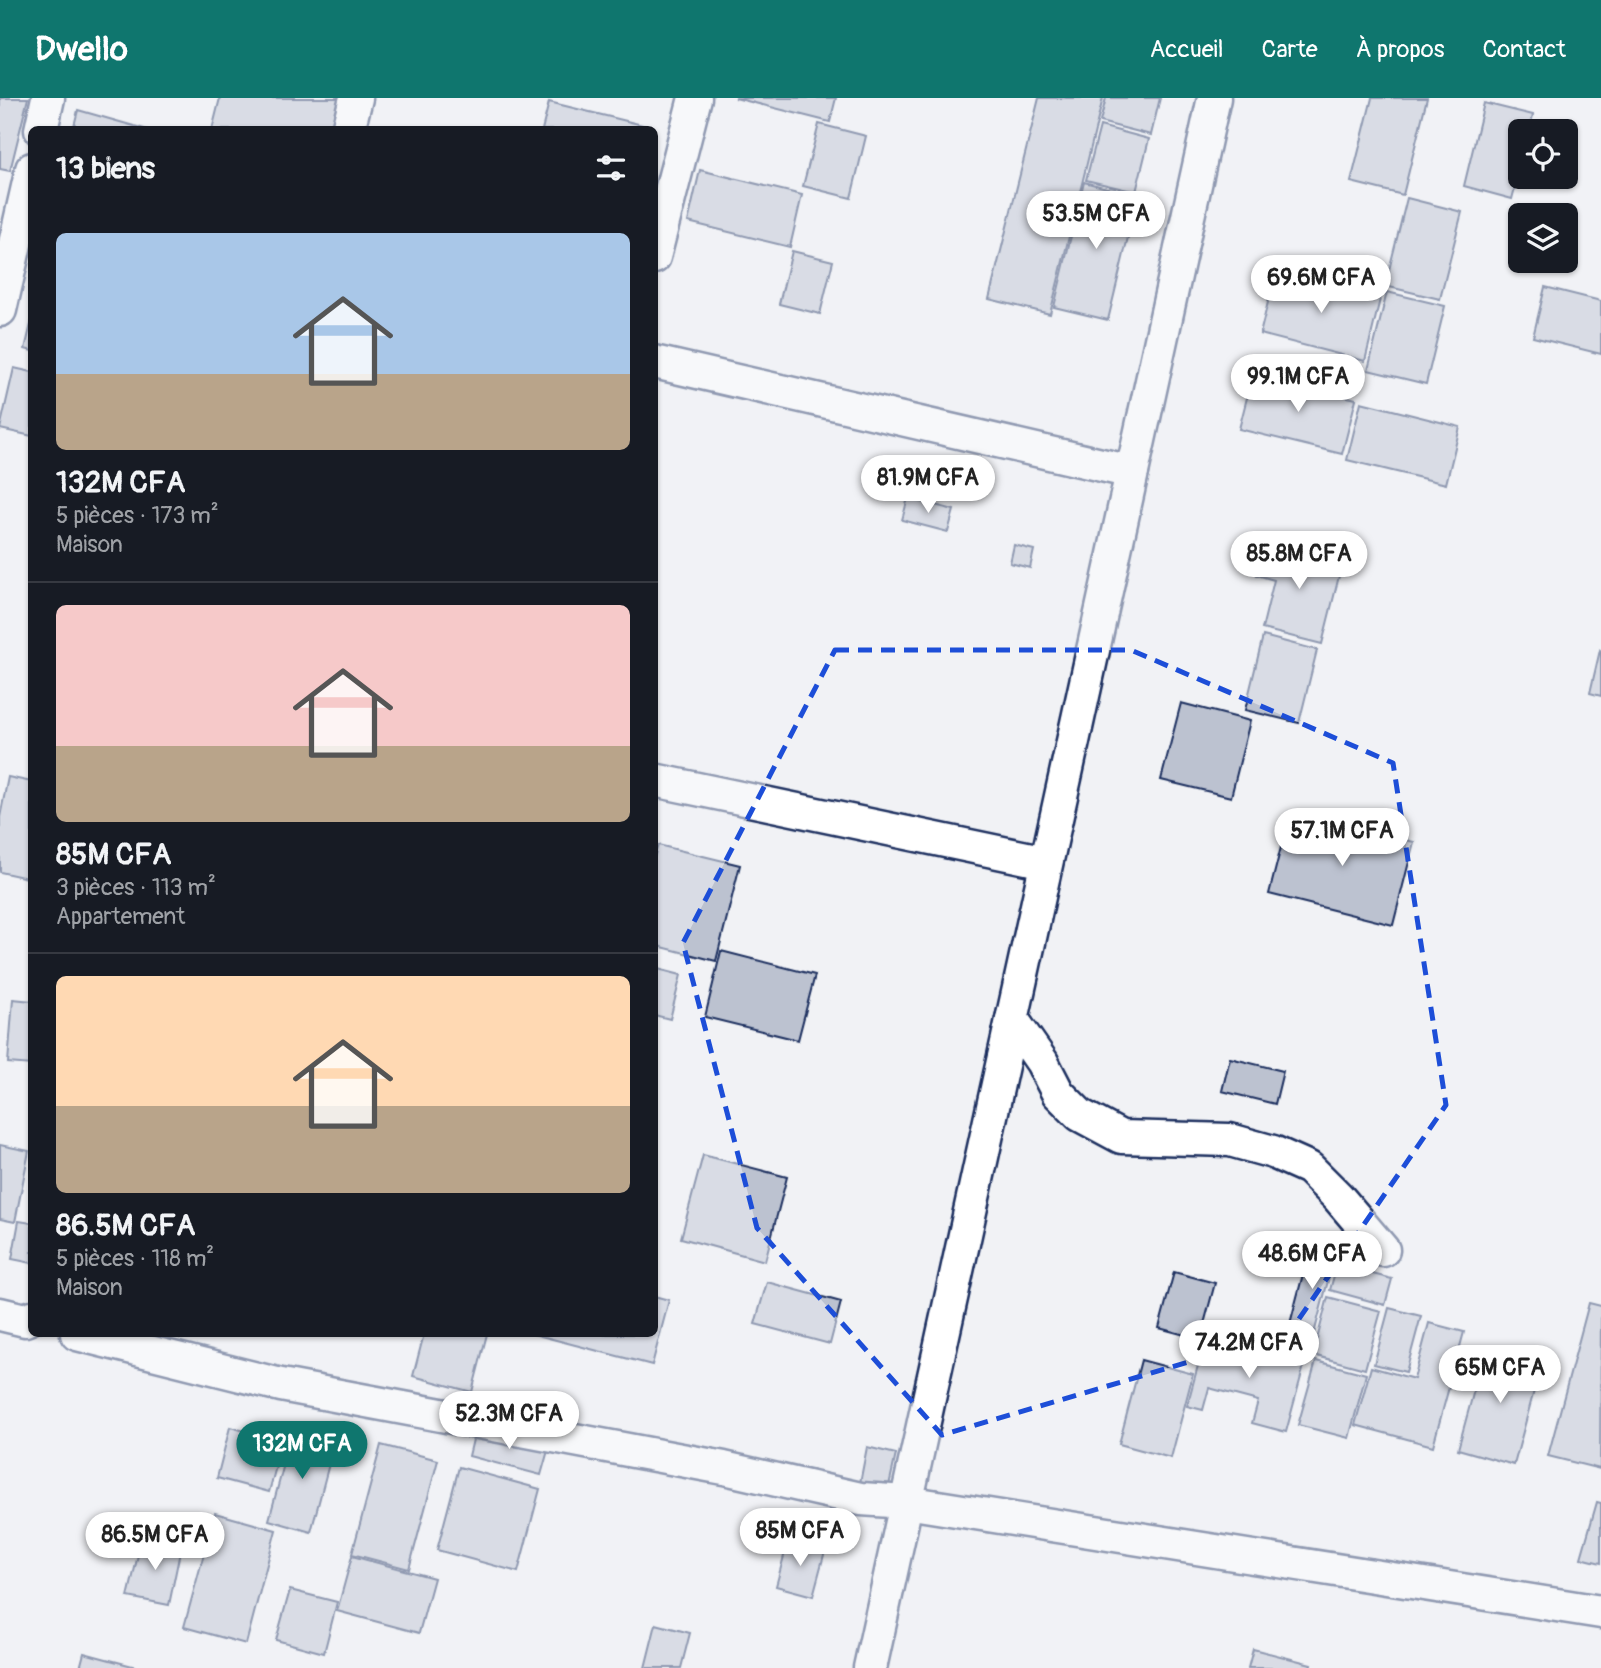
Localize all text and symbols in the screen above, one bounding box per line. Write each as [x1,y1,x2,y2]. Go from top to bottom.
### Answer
text: Dwello [35,29,128,70]
text: Accueil [1150,35,1224,64]
text: Carte [1262,35,1318,64]
text: À propos [1356,35,1445,64]
text: Contact [1483,35,1566,64]
map controls [1508,119,1578,273]
button: locate [1508,119,1578,189]
icon: filters [592,149,630,187]
text: 13 biens [56,150,155,187]
pin: 53.5M CFA [1016,192,1176,251]
text: 53.5M CFA [1042,199,1150,228]
button: layers [1508,203,1578,273]
pin: 69.6M CFA [1241,256,1401,315]
text: 69.6M CFA [1267,263,1375,292]
icon: home [280,278,406,404]
pin: 99.1M CFA [1218,354,1378,414]
text: 99.1M CFA [1247,362,1349,391]
pin: 81.9M CFA [848,456,1008,515]
text: 81.9M CFA [877,463,979,492]
text: 132M CFA [56,464,185,501]
text: 5 pièces · 173 m² [56,501,219,530]
text: Maison [56,530,123,559]
pin: 85.8M CFA [1219,532,1379,591]
text: 85.8M CFA [1246,539,1352,568]
icon: home [280,650,406,776]
pin: 57.1M CFA [1262,808,1422,868]
text: 57.1M CFA [1290,816,1394,845]
text: 85M CFA [56,836,172,873]
text: 3 pièces · 113 m² [56,873,216,902]
text: Appartement [56,902,185,931]
icon: home [280,1021,406,1147]
text: 86.5M CFA [56,1207,196,1244]
pin: 48.6M CFA [1232,1232,1392,1291]
text: 48.6M CFA [1258,1239,1366,1268]
text: 5 pièces · 118 m² [56,1244,214,1273]
text: Maison [56,1273,123,1302]
pin: 74.2M CFA [1169,1320,1329,1380]
text: 74.2M CFA [1195,1328,1303,1357]
pin: 65M CFA [1435,1346,1565,1405]
text: 65M CFA [1455,1353,1545,1382]
pin: 52.3M CFA [429,1392,589,1451]
text: 52.3M CFA [455,1399,563,1428]
pin: 132M CFA [230,1422,374,1481]
text: 132M CFA [252,1429,352,1458]
pin: 85M CFA [735,1508,865,1568]
pin: 86.5M CFA [75,1512,235,1572]
text: 85M CFA [756,1516,844,1545]
text: 86.5M CFA [102,1520,209,1549]

